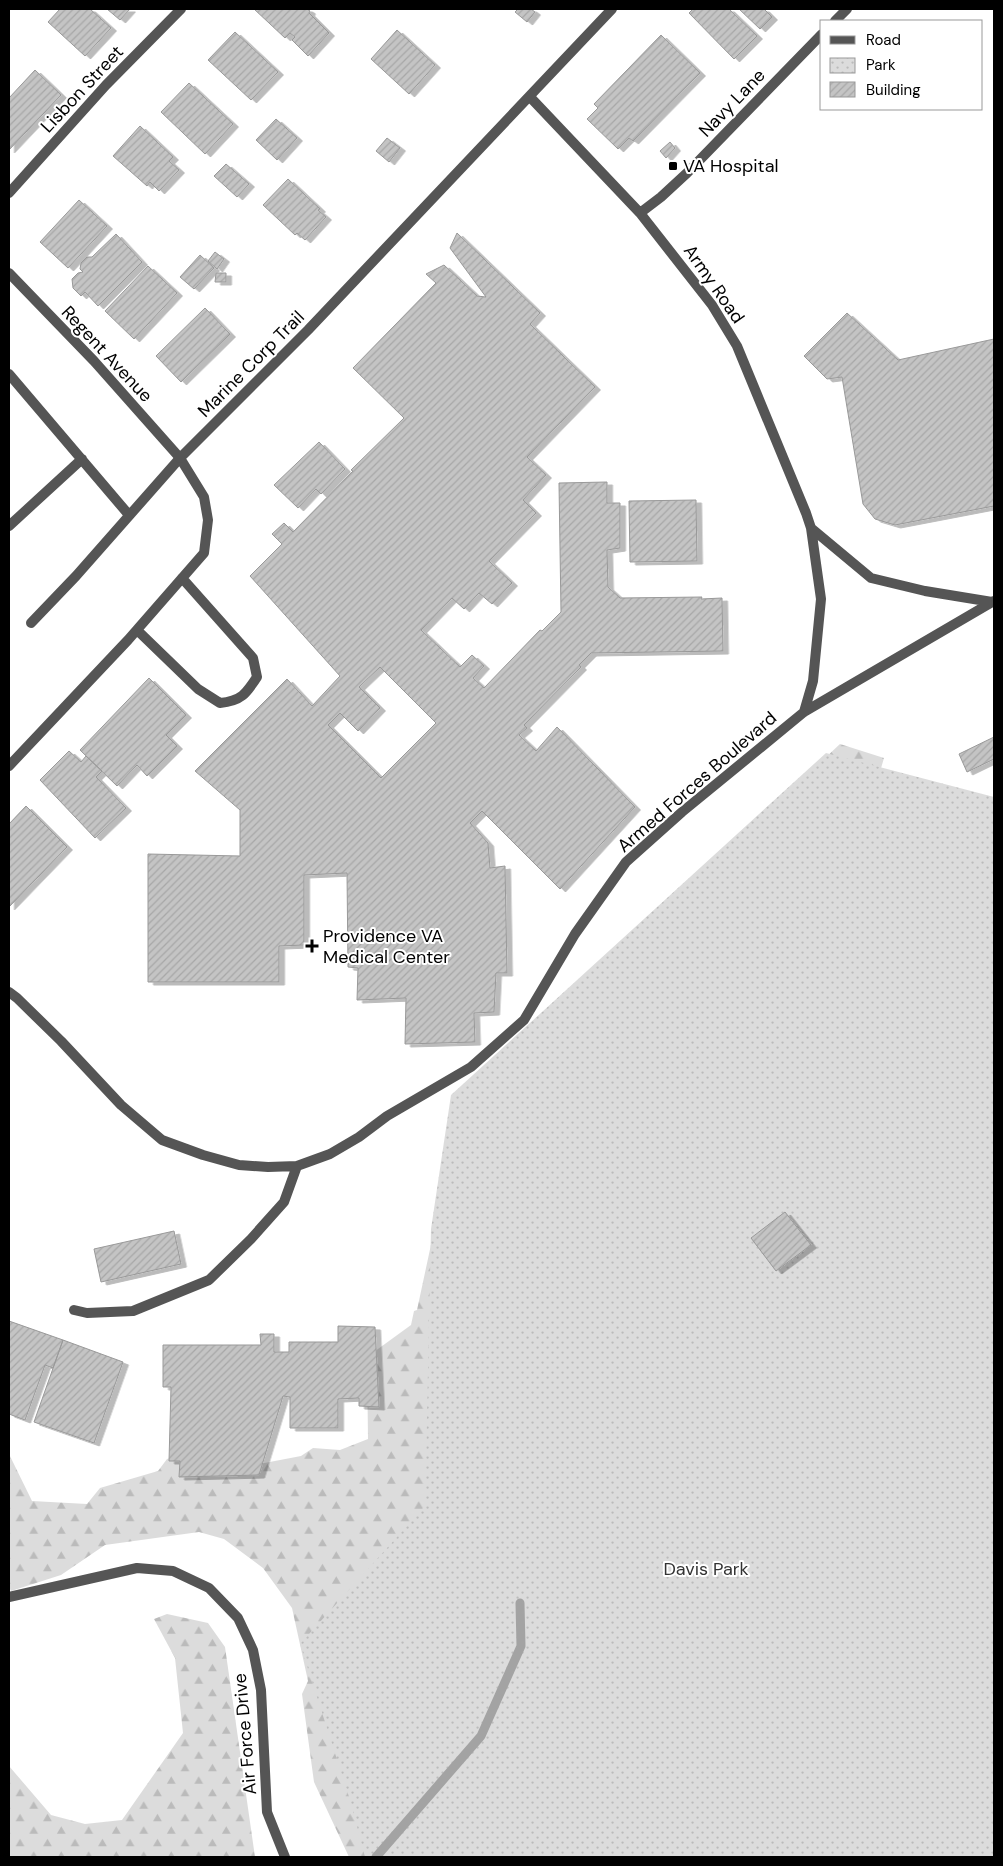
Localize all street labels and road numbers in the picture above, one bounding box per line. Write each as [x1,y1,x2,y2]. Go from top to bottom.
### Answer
street label: Lisbon Street [35,40,129,138]
street label: Navy Lane [693,64,771,142]
street label: Army Road [678,240,750,328]
street label: Regent Avenue [56,301,158,407]
street label: Marine Corp Trail [193,306,309,422]
street label: Armed Forces Boulevard [612,706,782,858]
street label: Air Force Drive [228,1672,262,1796]

